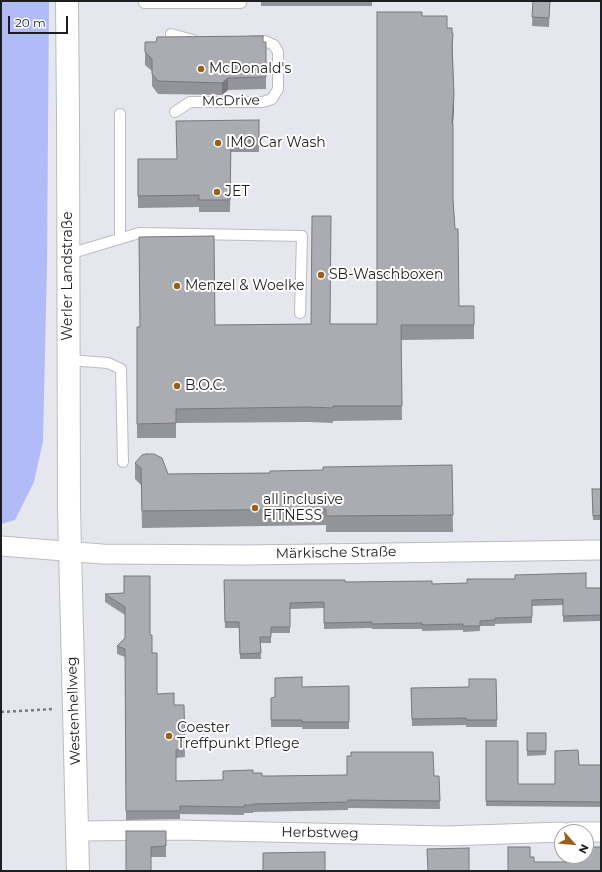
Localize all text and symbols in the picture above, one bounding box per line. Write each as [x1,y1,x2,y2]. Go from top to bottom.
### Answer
scale bar [10,8,70,34]
text: 20 m [15,15,46,30]
place label: McDonald's [209,61,291,77]
marker: McDonald's [196,64,206,74]
street label: McDrive [202,92,260,110]
place label: IMO Car Wash [226,135,326,151]
marker: IMO Car Wash [213,138,223,148]
place label: JET [225,184,249,200]
marker: JET [212,187,222,197]
street label: Werler Landstraße [60,211,76,341]
place label: SB-Waschboxen [329,267,444,283]
marker: SB-Waschboxen [316,270,326,280]
place label: Menzel & Woelke [185,278,305,294]
marker: Menzel & Woelke [172,281,182,291]
place label: B.O.C. [185,378,225,394]
marker: B.O.C. [172,381,182,391]
place label: all inclusive FITNESS [263,492,343,524]
marker: all inclusive FITNESS [250,503,260,513]
street label: Märkische Straße [275,544,397,562]
street label: Westenhellweg [64,656,84,766]
place label: Coester Treffpunkt Pflege [177,720,299,752]
marker: Coester Treffpunkt Pflege [164,731,174,741]
street label: Herbstweg [281,824,359,842]
north arrow [554,824,594,864]
text: N [576,842,592,856]

